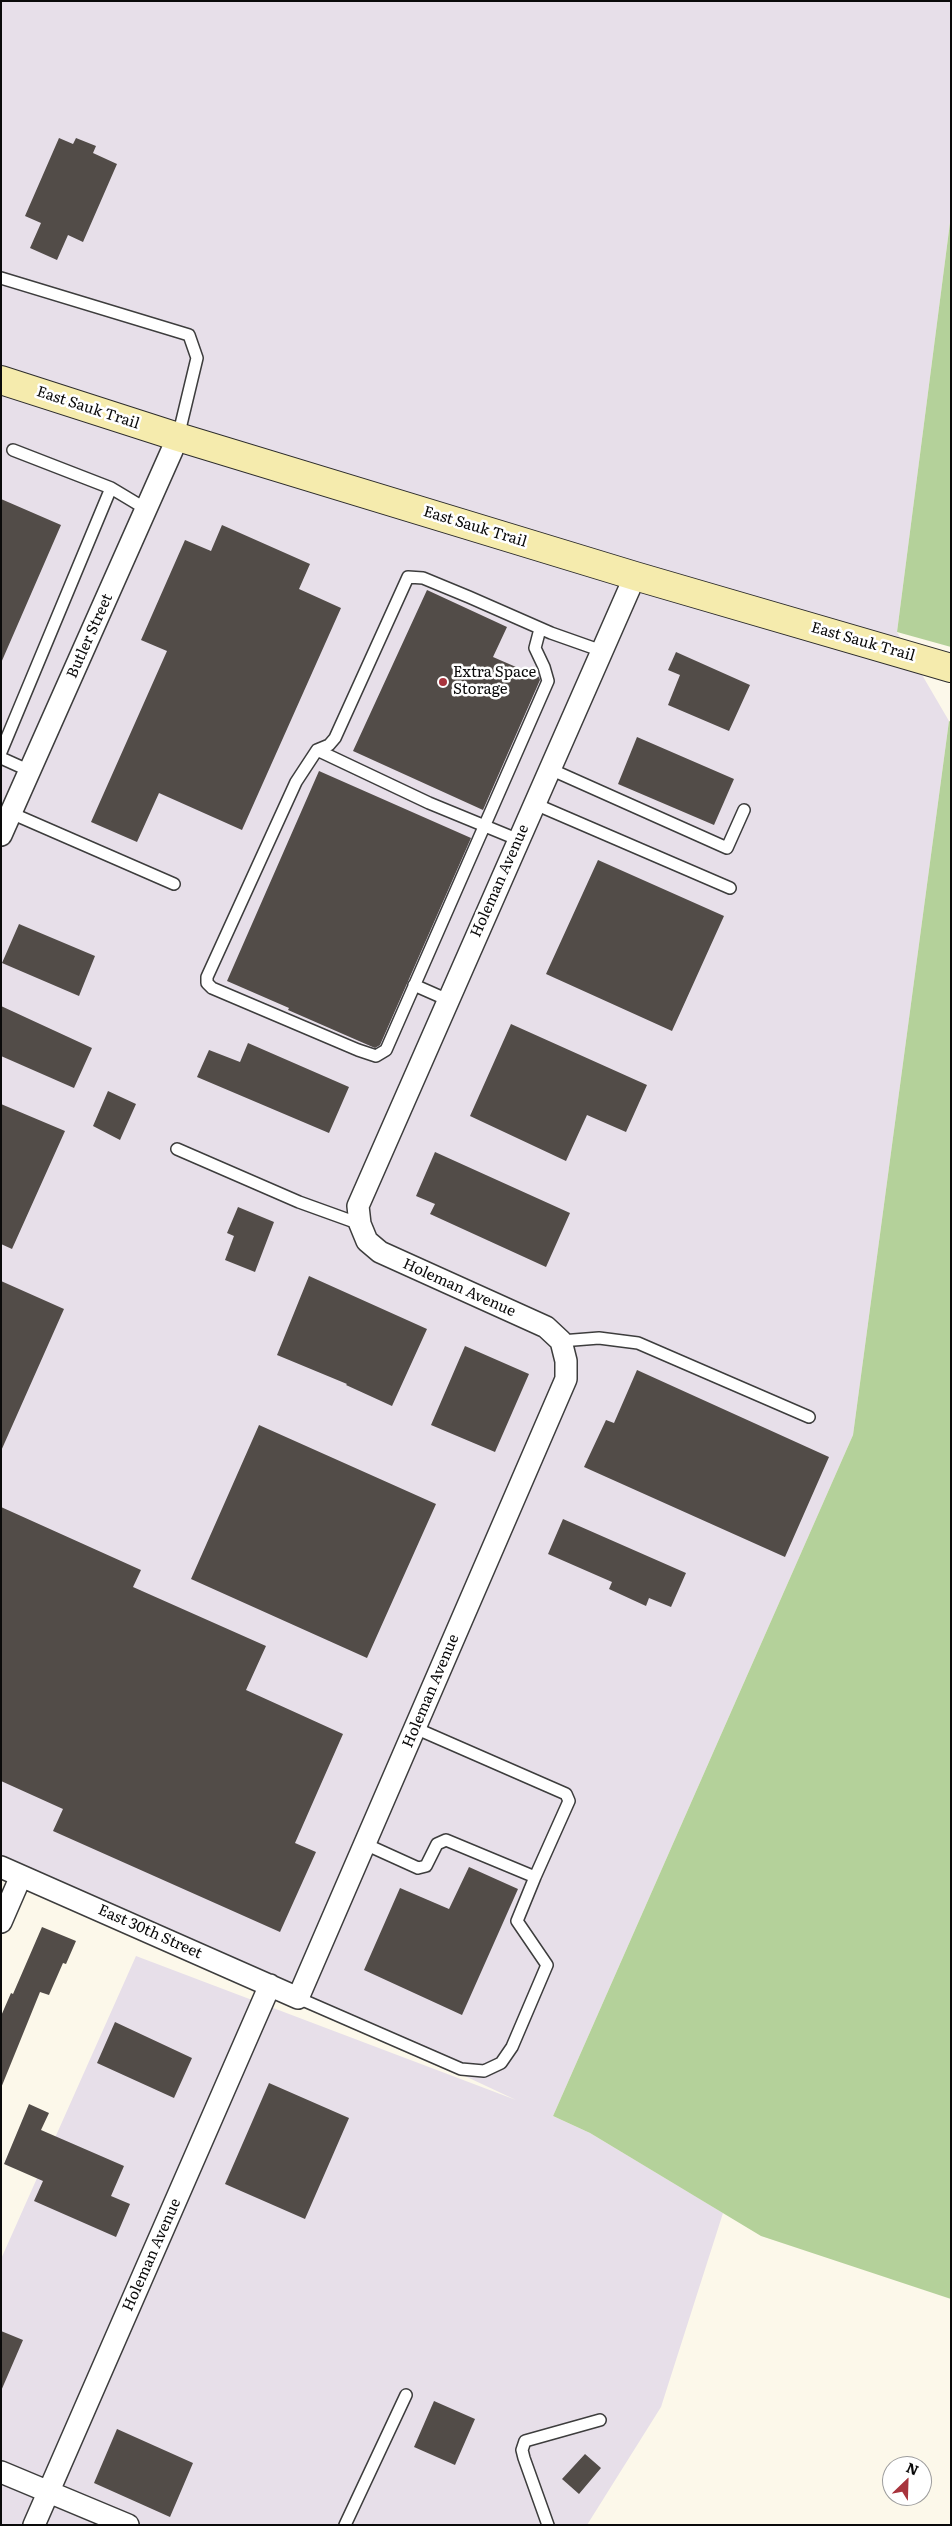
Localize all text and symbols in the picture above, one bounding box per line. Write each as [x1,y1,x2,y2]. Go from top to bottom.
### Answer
street label: East Sauk Trail [34,383,142,433]
street label: East Sauk Trail [421,503,529,551]
street label: Butler Street [63,591,117,681]
street label: East Sauk Trail [809,619,917,665]
place label: Extra Space Storage [453,664,536,699]
marker: Extra Space Storage [437,676,449,688]
street label: Holeman Avenue [467,822,533,940]
street label: Holeman Avenue [400,1255,518,1321]
street label: Holeman Avenue [399,1632,463,1750]
street label: East 30th Street [95,1901,205,1963]
street label: Holeman Avenue [119,2196,185,2314]
north arrow [882,2456,932,2506]
text: N [903,2457,922,2480]

